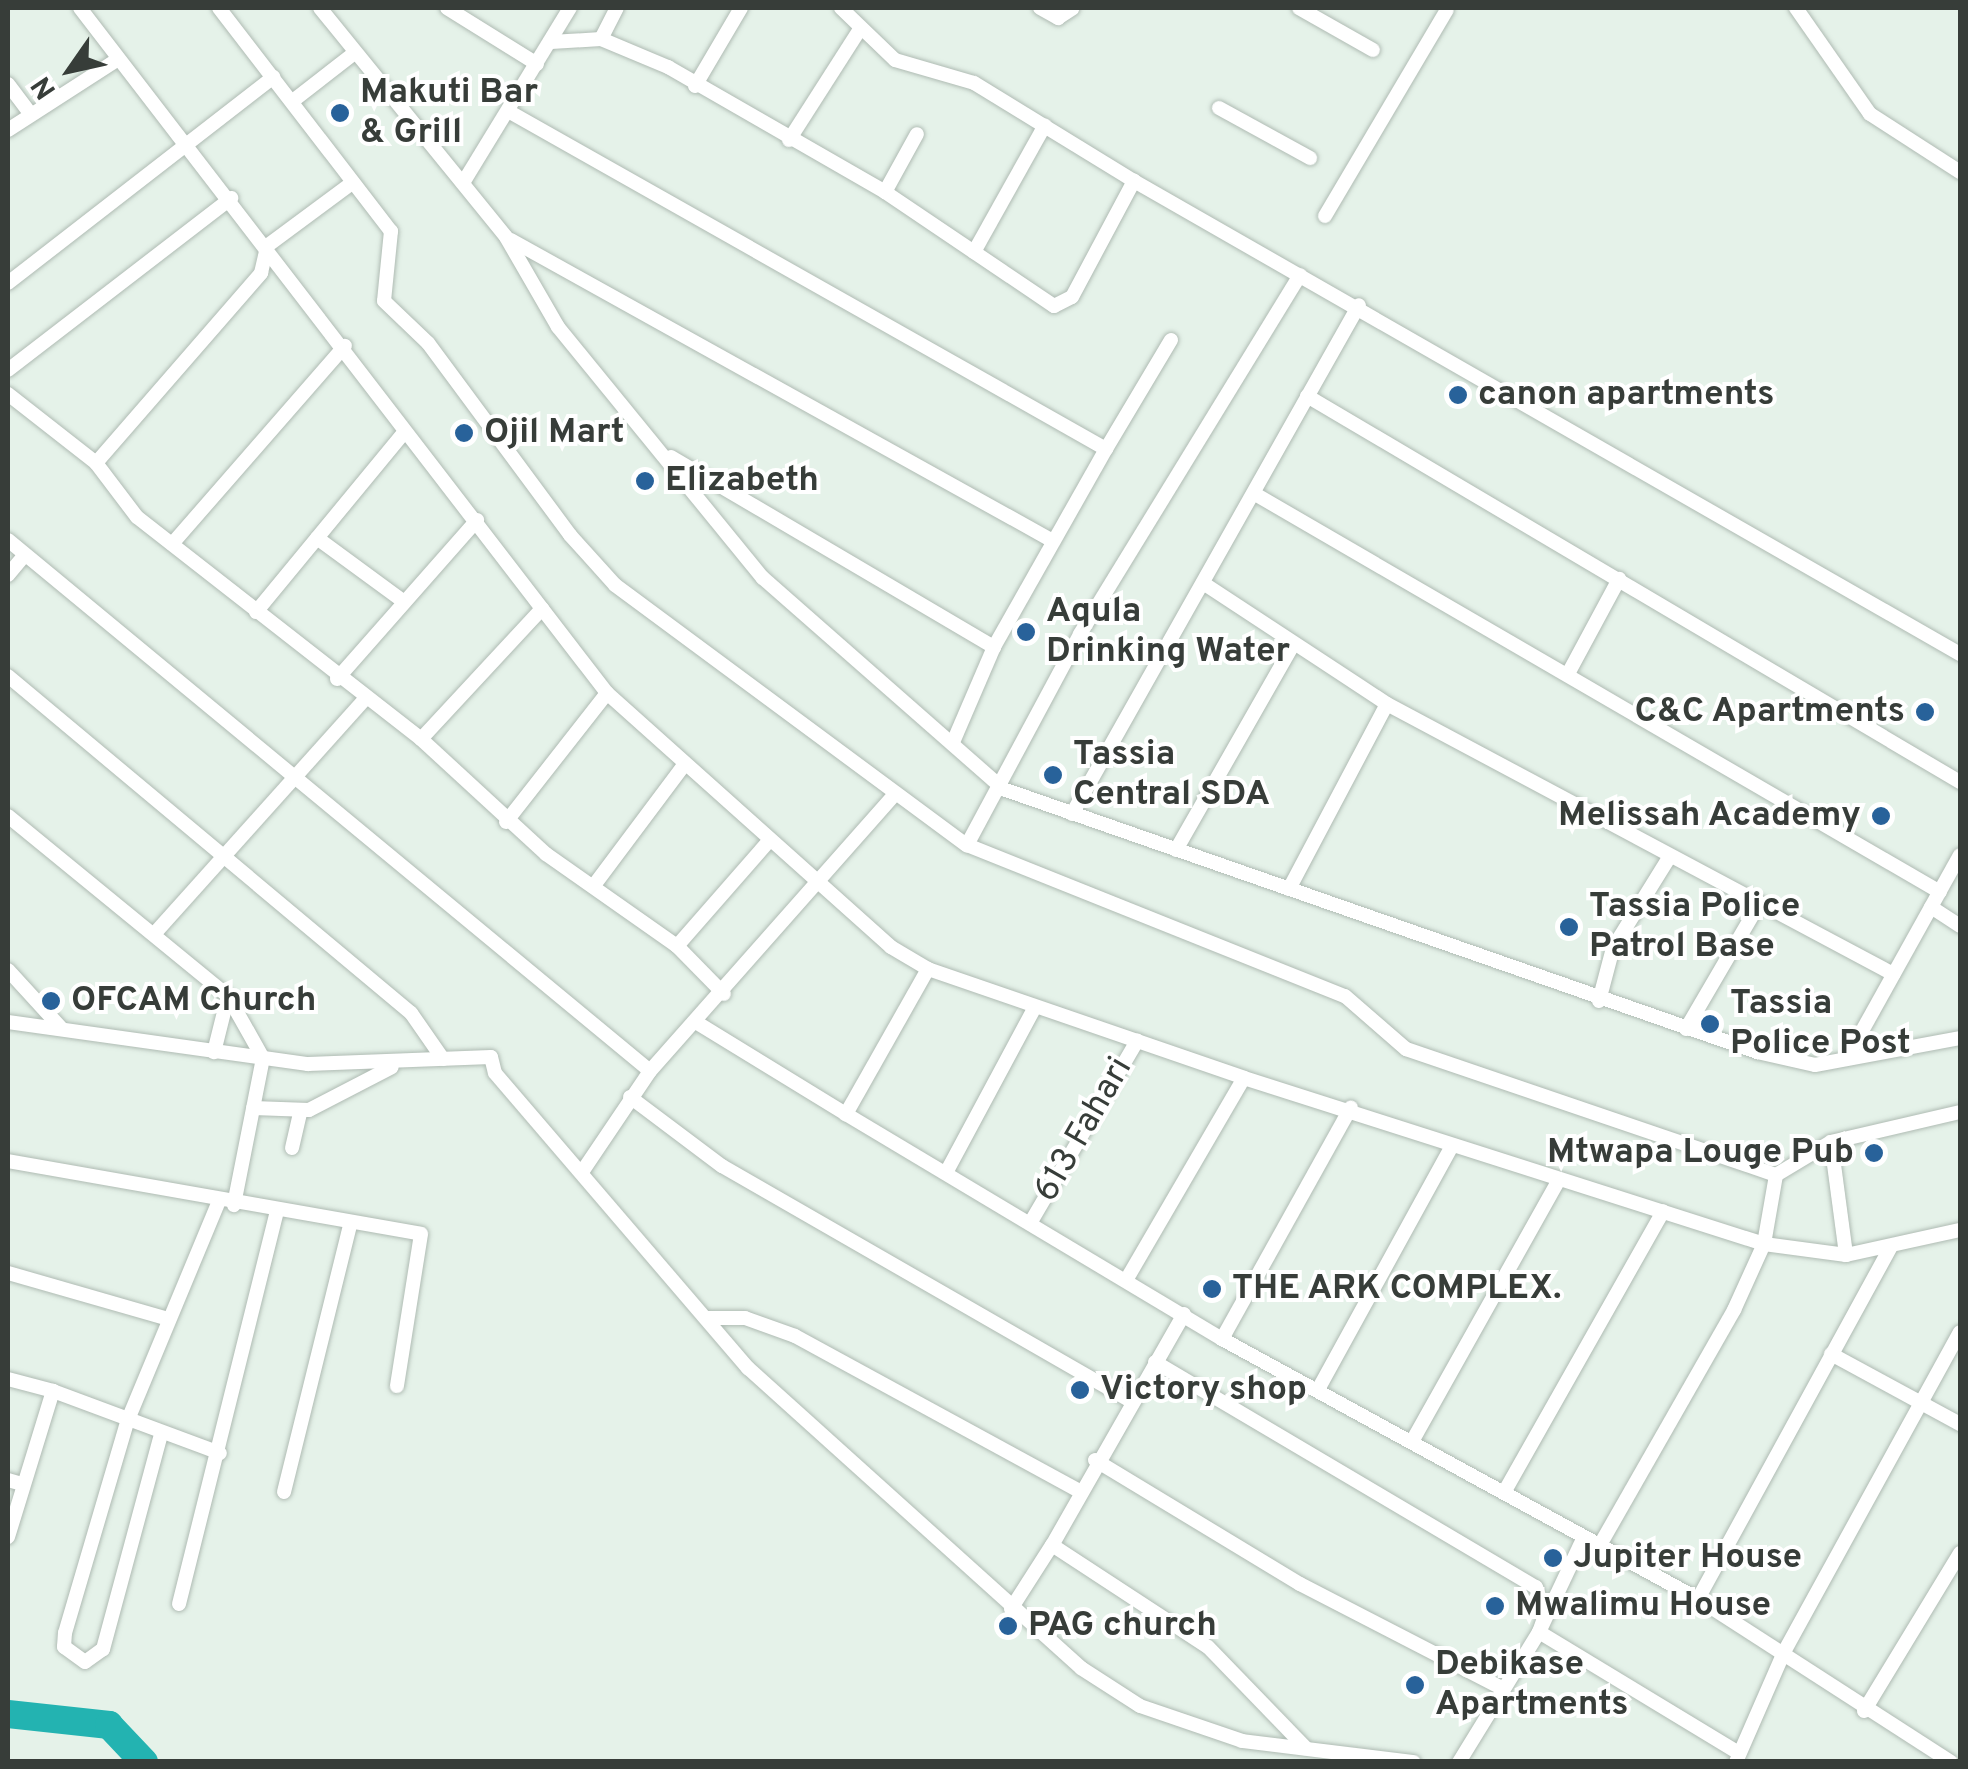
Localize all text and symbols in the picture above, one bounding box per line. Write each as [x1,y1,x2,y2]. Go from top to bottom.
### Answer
north arrow [20,20,120,120]
text: N [25,68,66,105]
place label: Makuti Bar & Grill [360,72,538,154]
marker: Makuti Bar & Grill [329,102,351,124]
place label: canon apartments [1478,374,1774,416]
marker: canon apartments [1447,384,1469,406]
place label: Ojil Mart [484,412,625,454]
marker: Ojil Mart [453,422,475,444]
place label: Elizabeth [665,460,819,502]
marker: Elizabeth [634,470,656,492]
place label: Aqula Drinking Water [1046,591,1290,673]
marker: Aqula Drinking Water [1015,621,1037,643]
place label: C&C Apartments [1633,691,1905,733]
marker: C&C Apartments [1914,701,1936,723]
place label: Tassia Central SDA [1073,734,1270,816]
marker: Tassia Central SDA [1042,764,1064,786]
place label: Melissah Academy [1557,795,1861,837]
marker: Melissah Academy [1870,805,1892,827]
place label: Tassia Police Patrol Base [1589,886,1800,968]
marker: Tassia Police Patrol Base [1558,916,1580,938]
place label: OFCAM Church [71,980,316,1022]
place label: Tassia Police Post [1730,983,1911,1065]
marker: OFCAM Church [40,990,62,1012]
marker: Tassia Police Post [1699,1013,1721,1035]
street label: 613 Fahari [1026,1050,1142,1210]
place label: Mtwapa Louge Pub [1547,1132,1854,1174]
marker: Mtwapa Louge Pub [1863,1142,1885,1164]
place label: THE ARK COMPLEX. [1232,1268,1563,1310]
marker: THE ARK COMPLEX. [1201,1278,1223,1300]
place label: Victory shop [1100,1369,1307,1411]
marker: Victory shop [1069,1379,1091,1401]
place label: Jupiter House [1573,1537,1802,1579]
marker: Jupiter House [1542,1547,1564,1569]
place label: Mwalimu House [1515,1585,1771,1627]
marker: Mwalimu House [1484,1595,1506,1617]
place label: PAG church [1028,1605,1217,1647]
marker: PAG church [997,1615,1019,1637]
place label: Debikase Apartments [1435,1644,1629,1726]
marker: Debikase Apartments [1404,1674,1426,1696]

